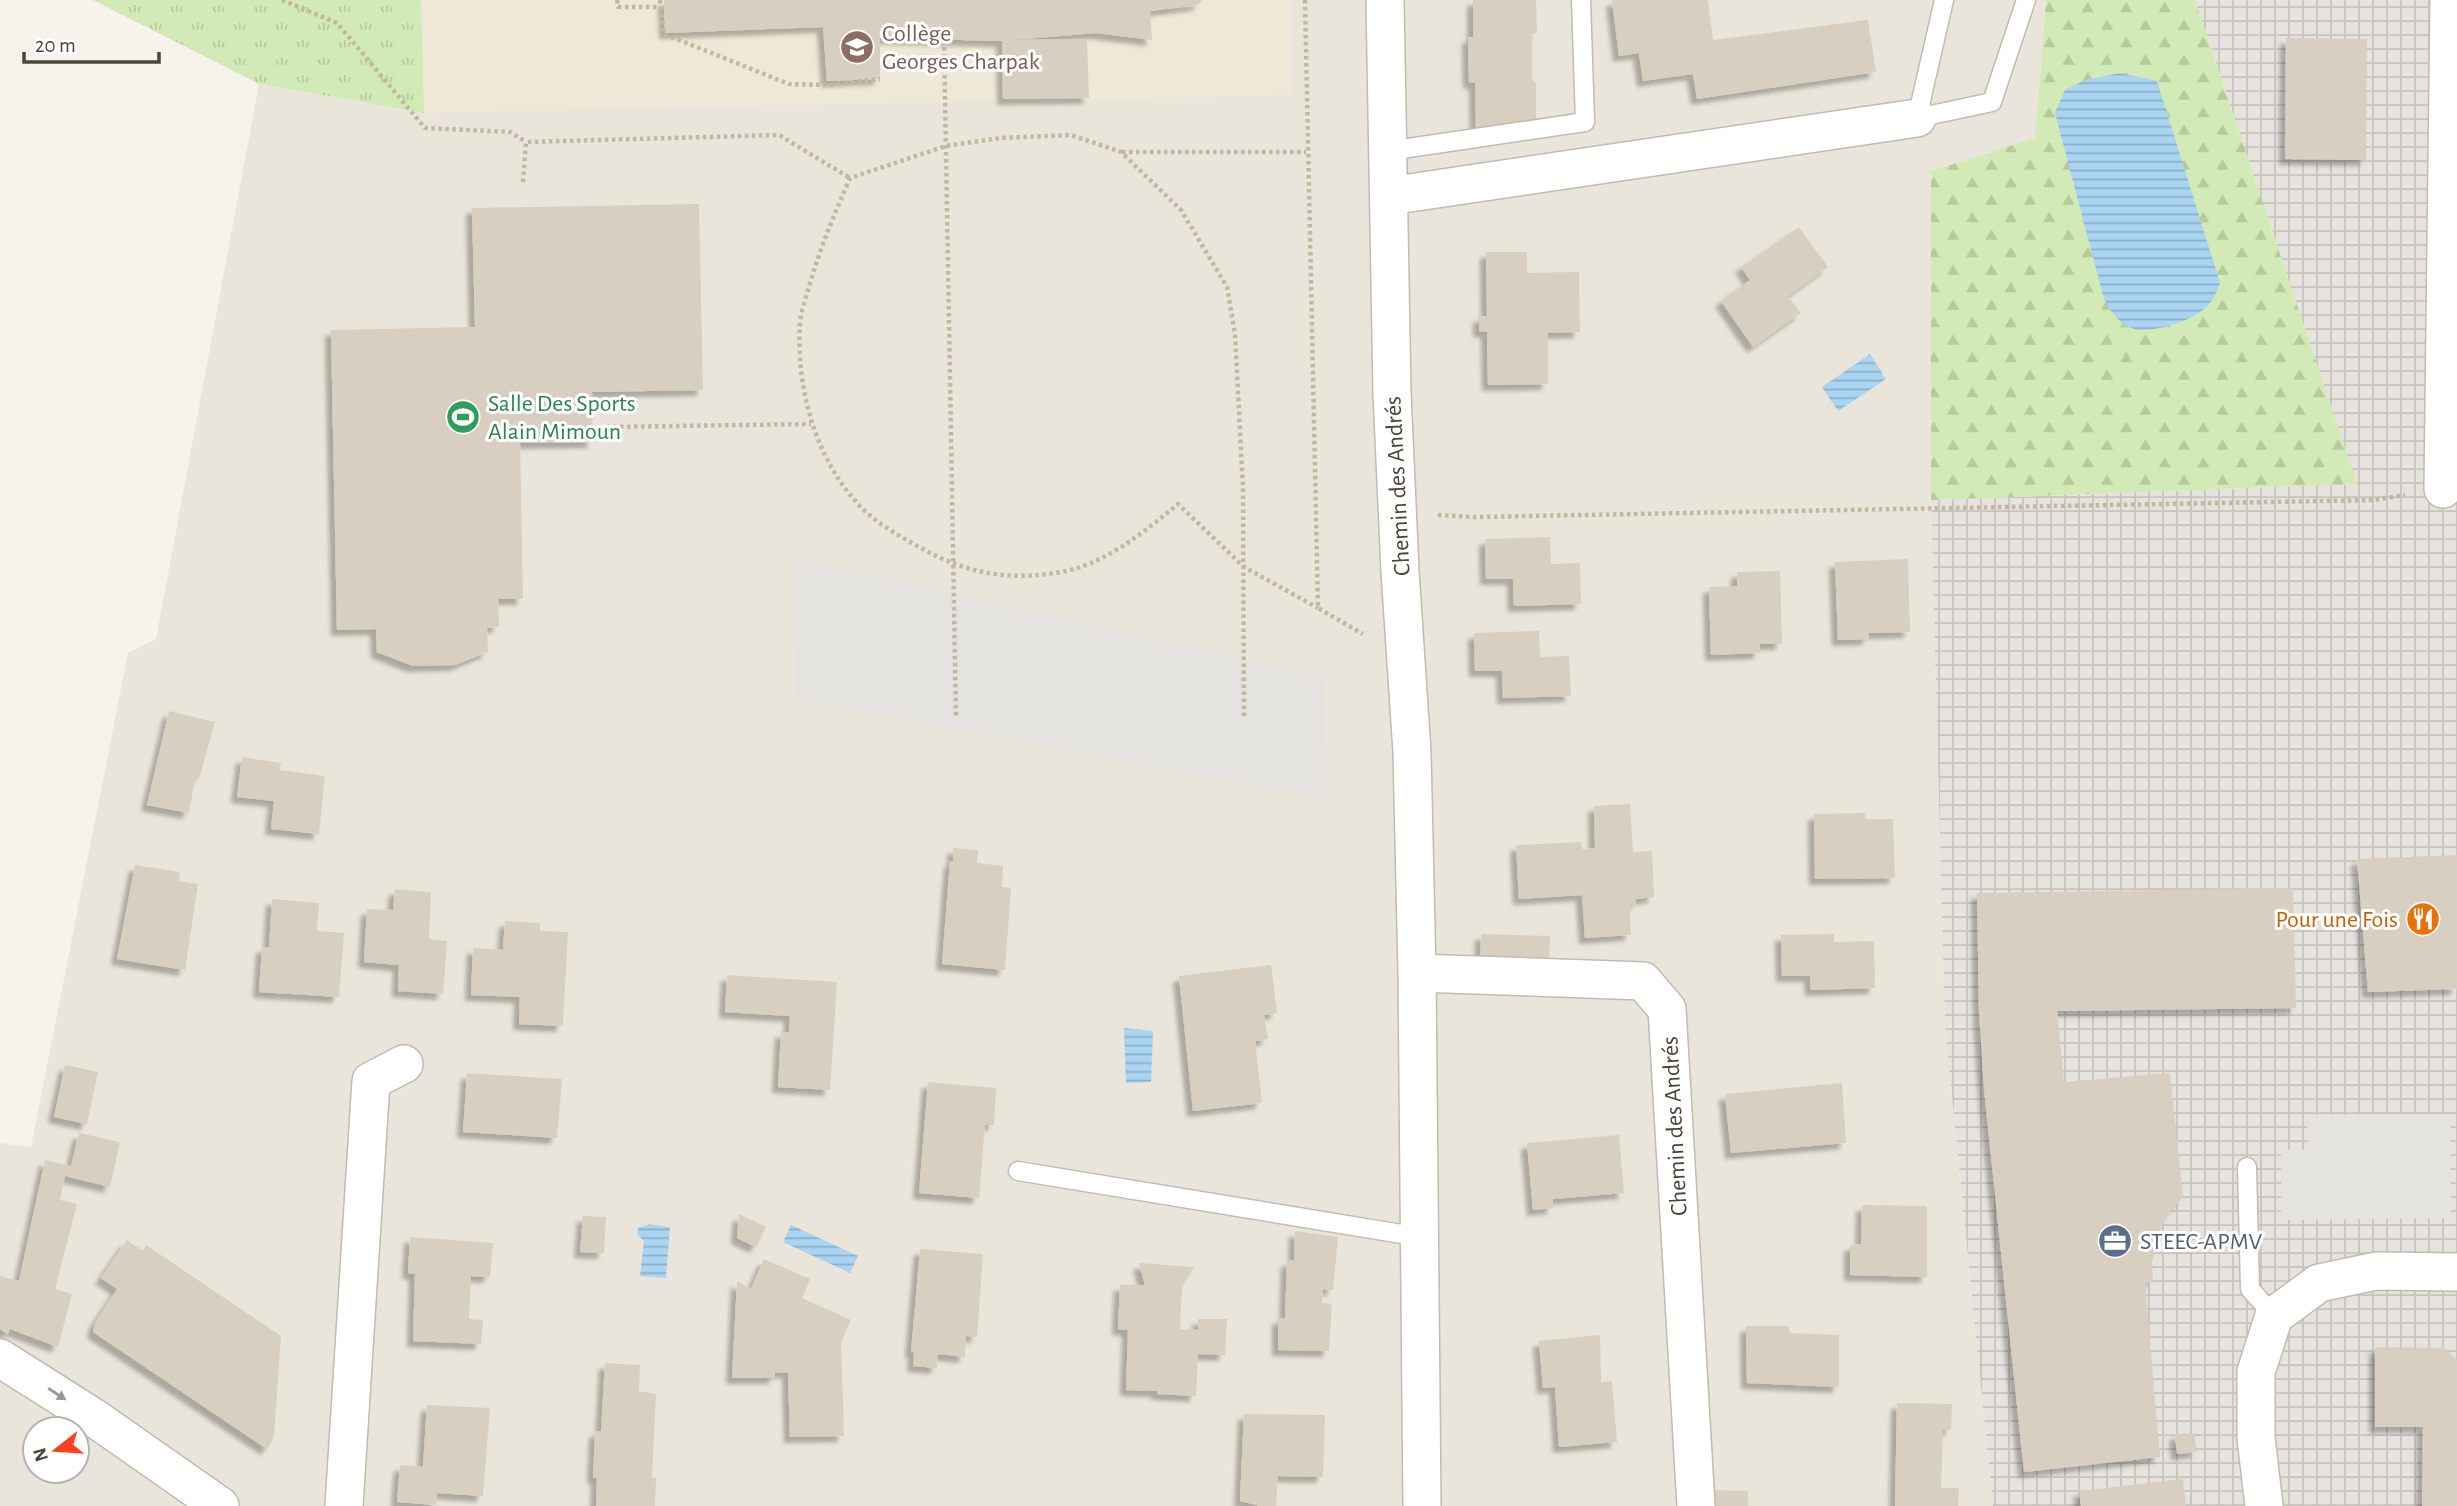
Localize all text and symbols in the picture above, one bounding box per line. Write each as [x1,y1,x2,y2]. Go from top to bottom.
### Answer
scale bar [24,21,159,65]
place label: Collège Georges Charpak [882,22,1040,74]
school or university icon: Collège Georges Charpak [838,28,876,66]
text: 20 m [35,35,76,56]
place label: Salle Des Sports Alain Mimoun [488,392,636,444]
street label: Chemin des Andrés [1381,396,1415,576]
sports icon: Salle Des Sports Alain Mimoun [444,398,482,436]
restaurant icon: Pour une Fois [2404,900,2442,938]
place label: Pour une Fois [2276,908,2398,932]
street label: Chemin des Andrés [1658,1036,1692,1216]
office icon: STEEC-APMV [2096,1222,2134,1260]
place label: STEEC-APMV [2140,1230,2262,1254]
one-way arrow [48,1388,67,1401]
north arrow [21,1415,91,1485]
text: N [30,1445,52,1464]

